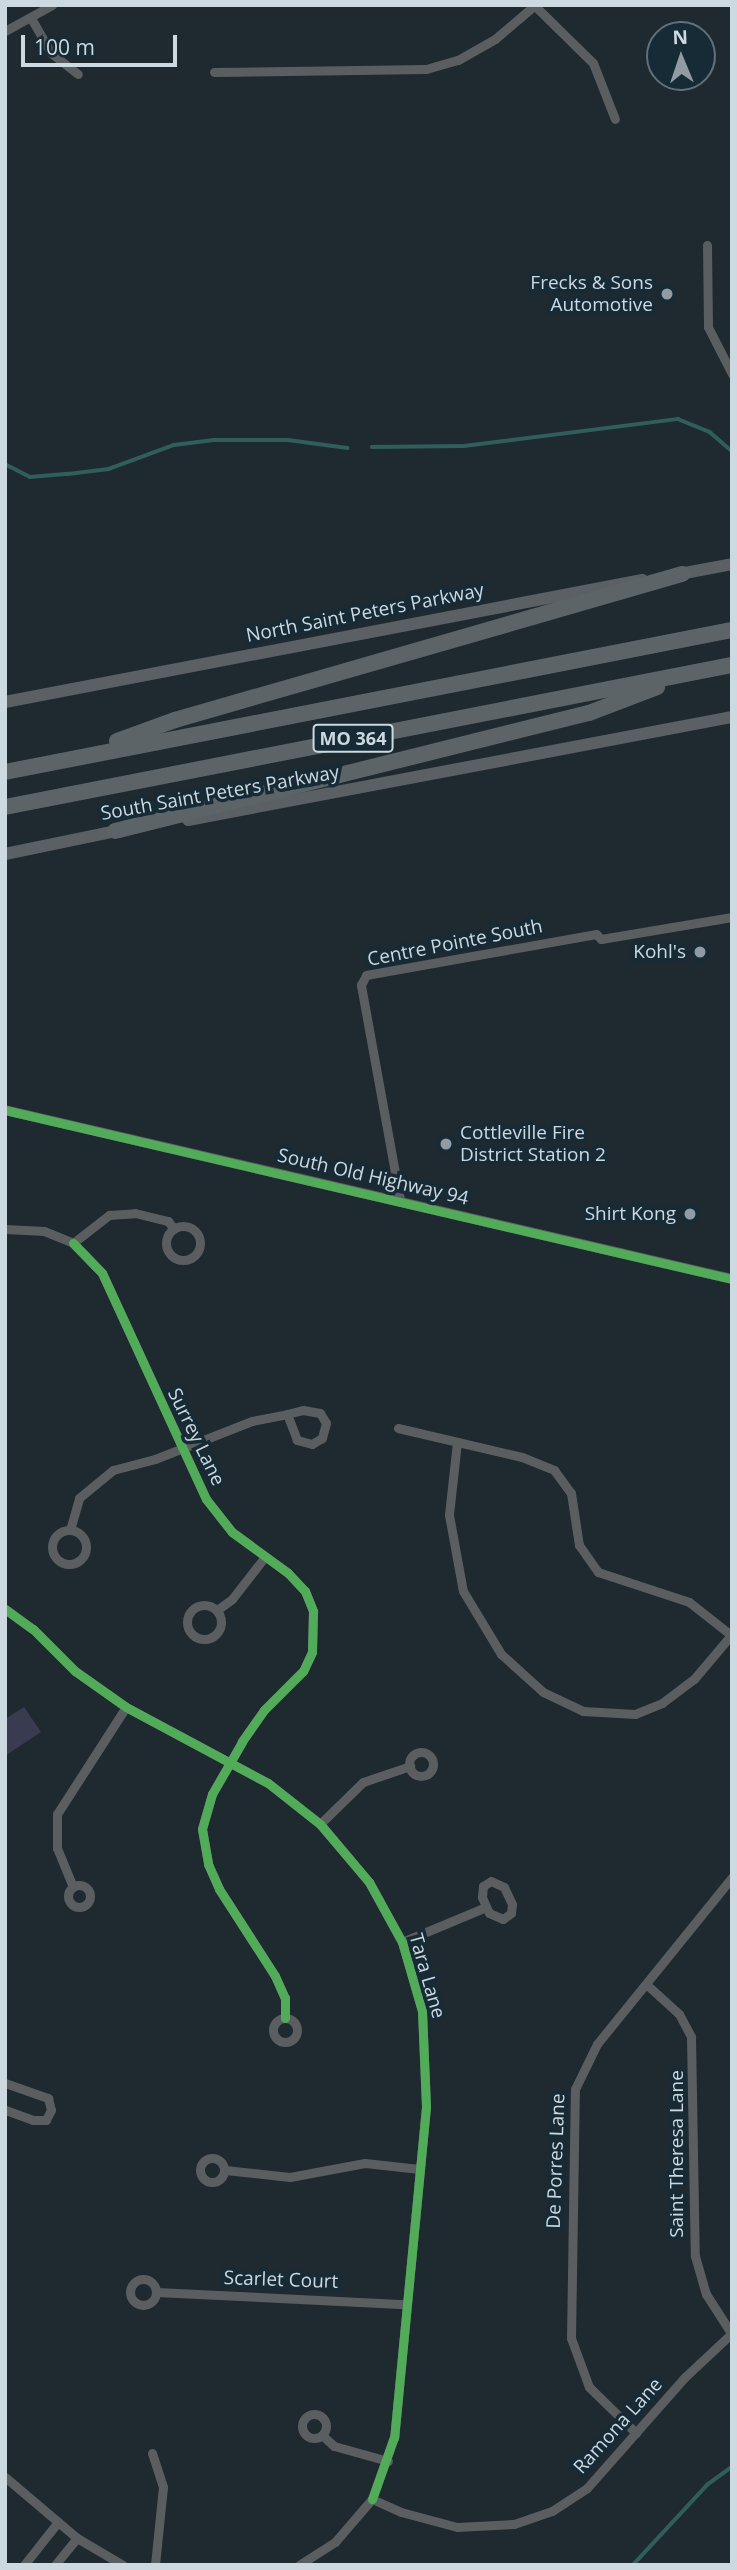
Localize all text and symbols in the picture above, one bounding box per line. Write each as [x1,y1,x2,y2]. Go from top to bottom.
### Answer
scale bar [24,21,180,65]
north arrow [646,21,716,91]
text: N [672,24,689,50]
text: 100 m [34,33,95,61]
place label: Frecks & Sons Automotive [530,272,653,316]
marker: Frecks & Sons Automotive [659,286,675,302]
street label: North Saint Peters Parkway [244,579,486,647]
road number: MO 364 [311,724,395,752]
street label: South Saint Peters Parkway [99,761,341,825]
street label: Centre Pointe South [365,915,545,971]
place label: Kohl's [633,941,686,963]
marker: Kohl's [692,944,708,960]
place label: Cottleville Fire District Station 2 [460,1122,606,1166]
marker: Cottleville Fire District Station 2 [438,1136,454,1152]
street label: South Old Highway 94 [275,1144,471,1210]
place label: Shirt Kong [585,1203,676,1225]
marker: Shirt Kong [682,1206,698,1222]
street label: Surrey Lane [163,1385,229,1489]
street label: Tara Lane [404,1931,450,2021]
street label: Saint Theresa Lane [666,2070,688,2238]
street label: De Porres Lane [542,2093,570,2229]
street label: Scarlet Court [223,2267,339,2293]
street label: Ramona Lane [569,2373,667,2479]

